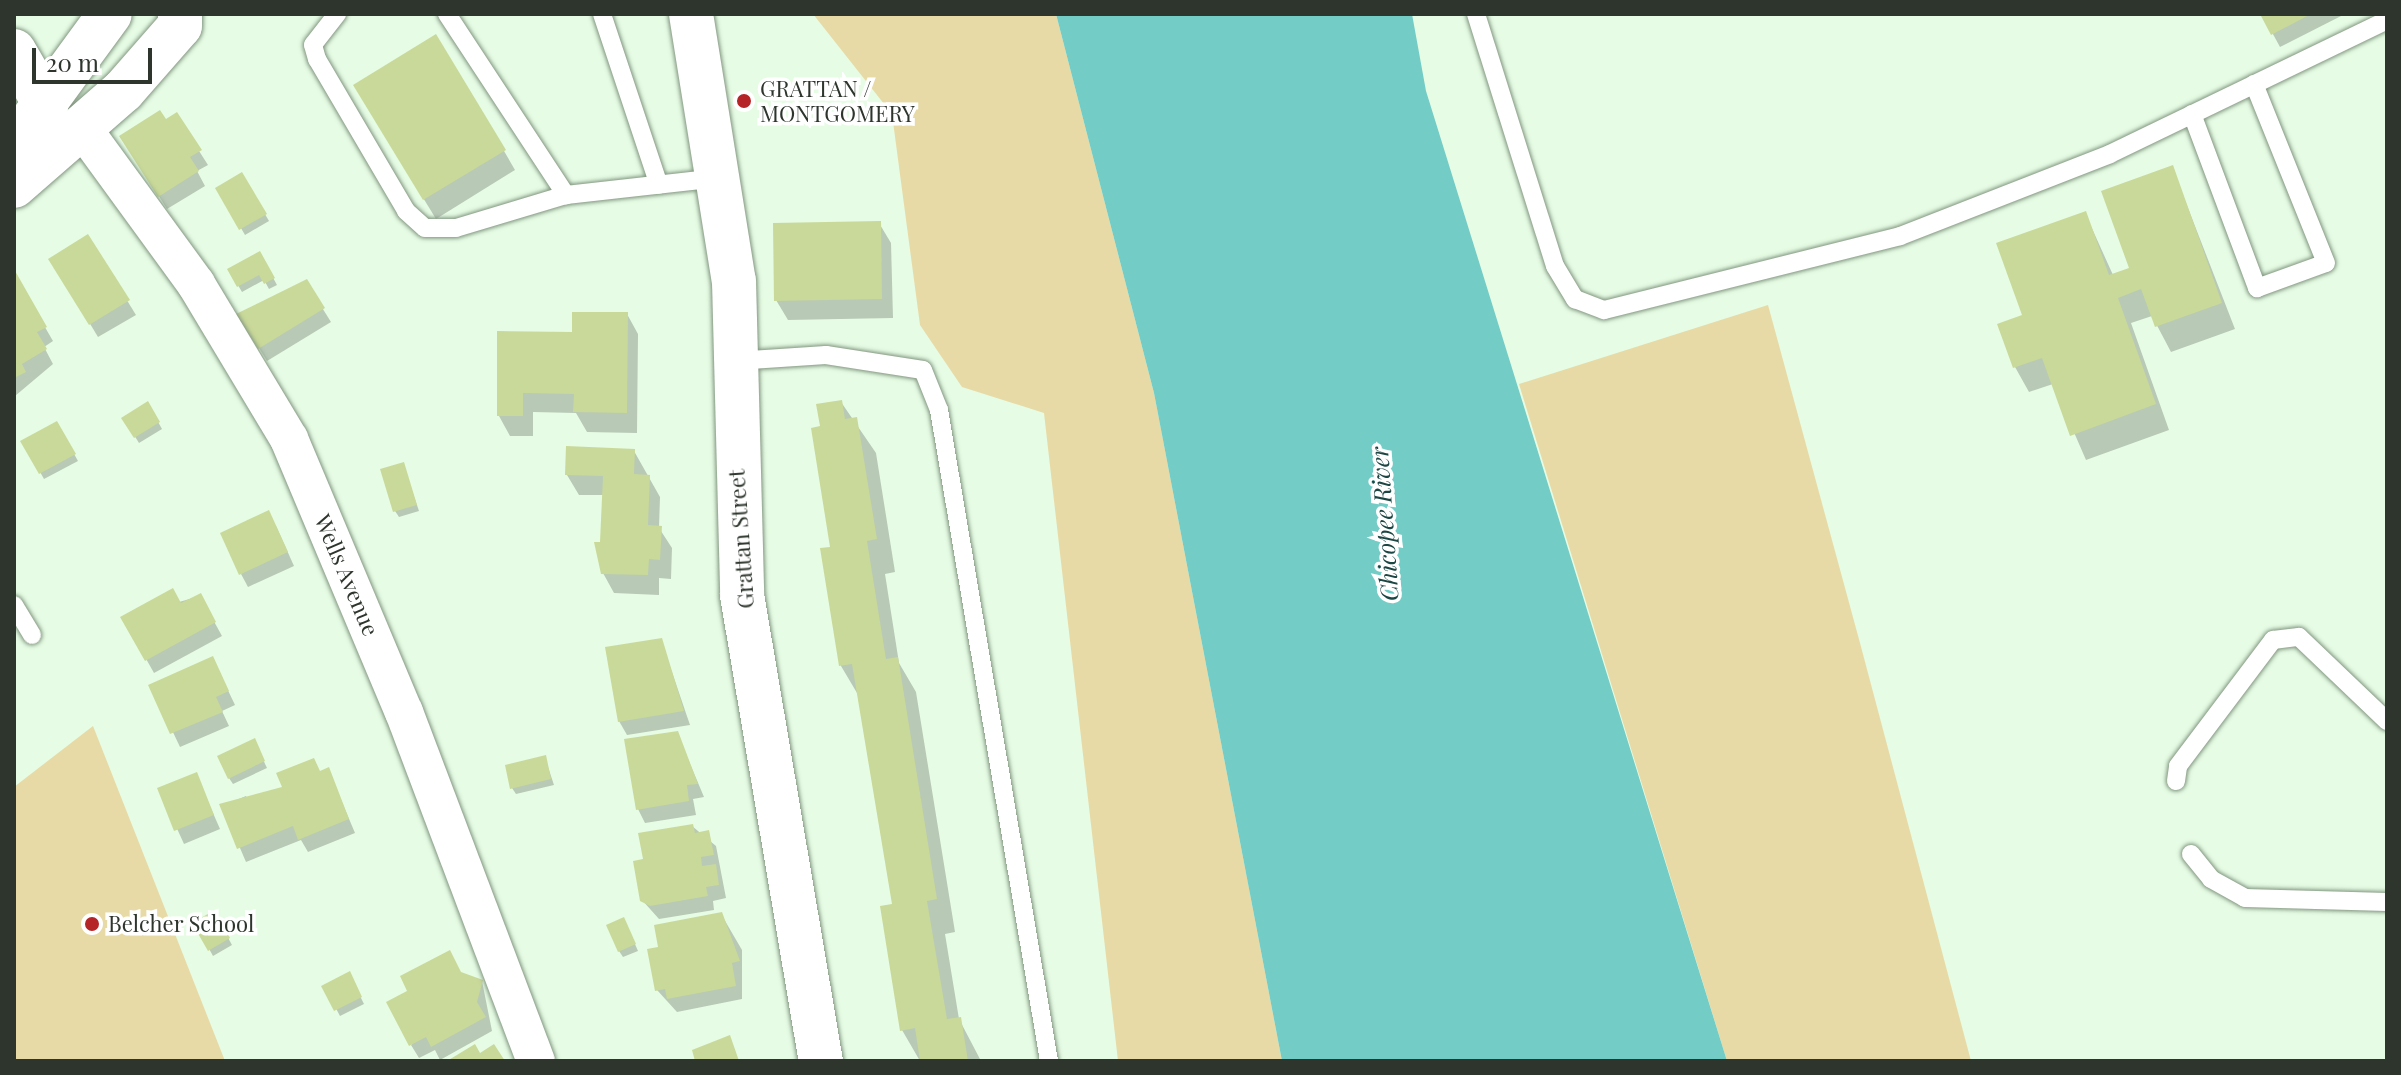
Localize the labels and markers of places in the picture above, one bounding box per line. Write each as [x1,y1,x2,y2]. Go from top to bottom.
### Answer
place label: GRATTAN / MONTGOMERY [760,75,915,126]
marker: GRATTAN / MONTGOMERY [735,92,753,110]
place label: Belcher School [108,911,255,937]
marker: Belcher School [83,915,101,933]

